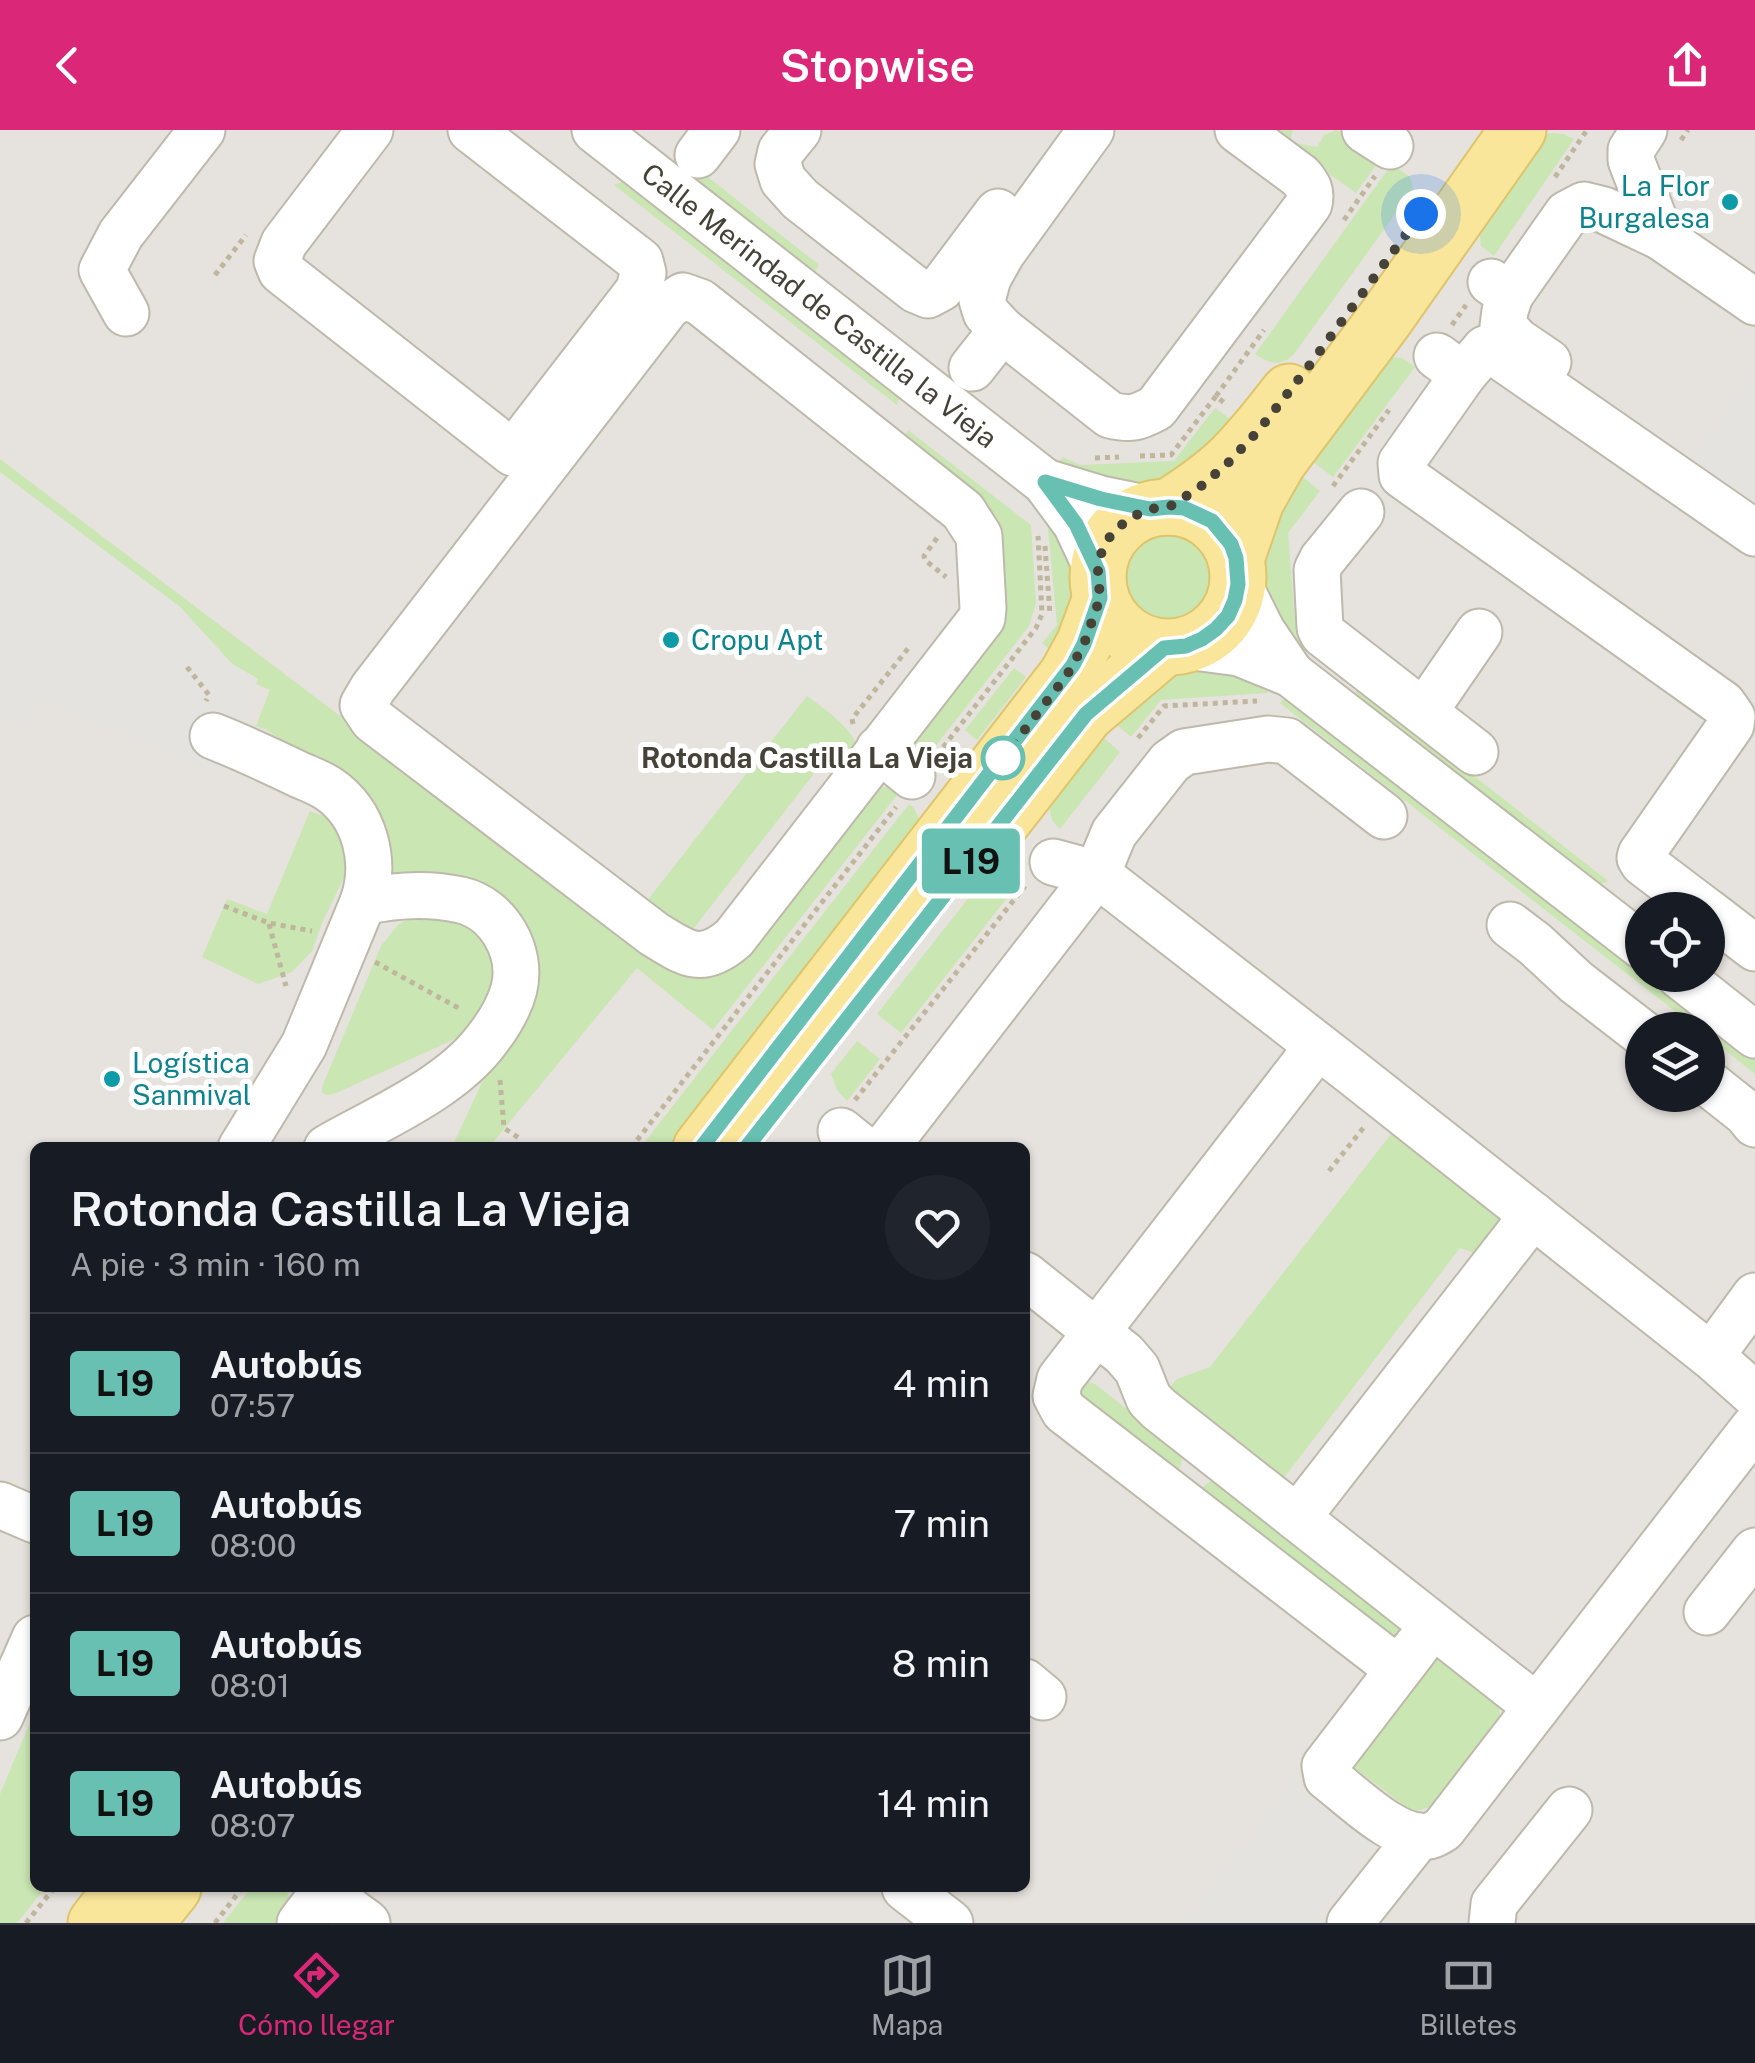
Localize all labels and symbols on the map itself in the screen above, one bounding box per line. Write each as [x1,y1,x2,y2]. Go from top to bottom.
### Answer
street label: Calle Merindad de Castilla la Vieja [636,156,1004,454]
place label: La Flor Burgalesa [1579,169,1710,234]
your location [1396,189,1446,239]
marker: La Flor Burgalesa [1719,191,1741,213]
place label: Cropu Apt [691,623,823,656]
marker: Cropu Apt [660,629,682,651]
marker: Rotonda Castilla La Vieja [982,737,1024,779]
place label: Rotonda Castilla La Vieja [641,741,973,774]
line badge: L19 [914,828,1028,894]
place label: Logística Sanmival [132,1046,251,1111]
marker: Logística Sanmival [101,1068,123,1090]

